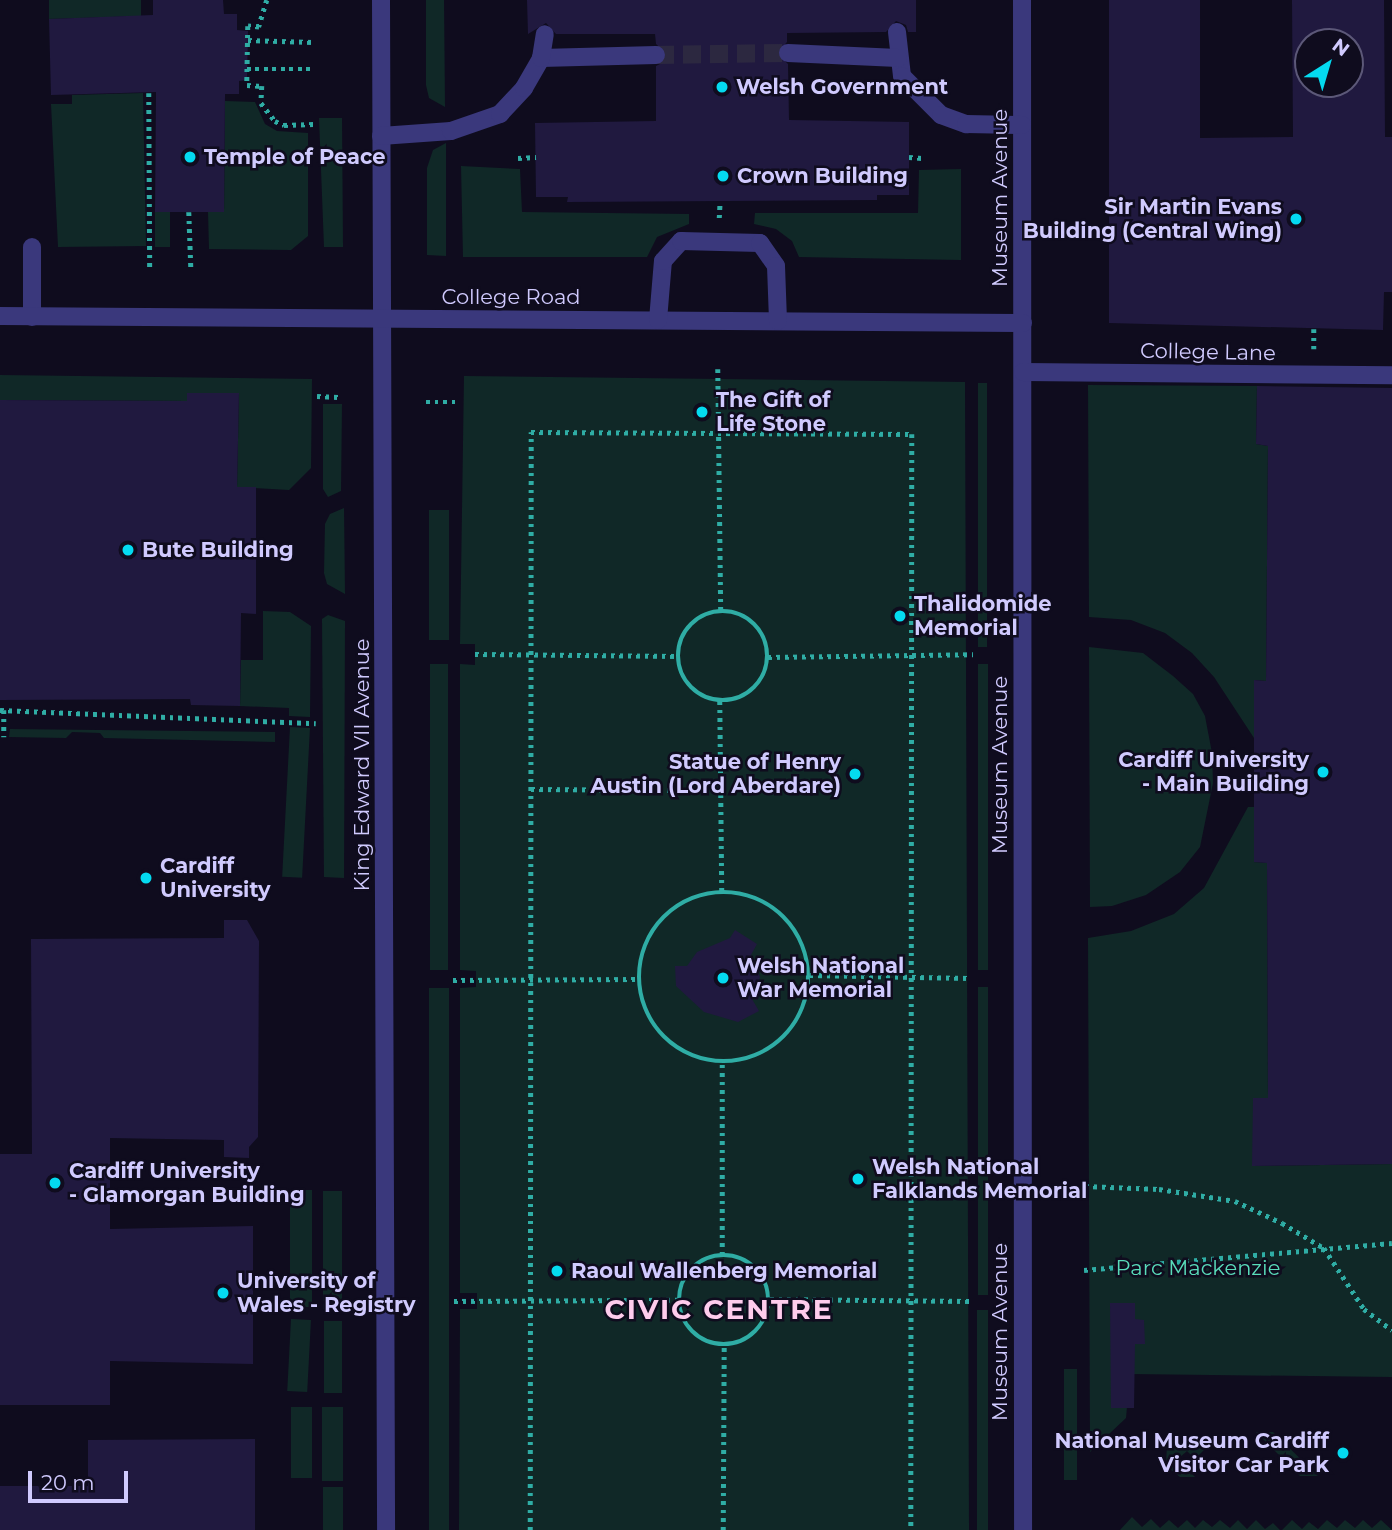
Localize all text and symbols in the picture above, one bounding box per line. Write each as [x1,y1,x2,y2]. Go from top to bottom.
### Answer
north arrow [1294,28,1364,98]
text: N [1328,34,1354,61]
place label: Welsh Government [736,74,948,100]
marker: Welsh Government [714,79,730,95]
street label: Museum Avenue [987,109,1013,287]
place label: Temple of Peace [204,144,386,170]
marker: Temple of Peace [182,149,198,165]
place label: Crown Building [737,163,908,189]
marker: Crown Building [715,168,731,184]
place label: Sir Martin Evans Building (Central Wing) [1023,194,1282,244]
marker: Sir Martin Evans Building (Central Wing) [1288,211,1304,227]
street label: College Road [441,284,581,310]
street label: College Lane [1140,338,1276,366]
place label: The Gift of Life Stone [716,387,830,437]
marker: The Gift of Life Stone [694,404,710,420]
place label: Bute Building [142,537,294,563]
marker: Bute Building [120,542,136,558]
place label: Thalidomide Memorial [914,591,1052,641]
marker: Thalidomide Memorial [892,608,908,624]
street label: King Edward VII Avenue [349,639,375,891]
street label: Museum Avenue [987,676,1013,854]
place label: Cardiff University - Main Building [1118,747,1309,797]
place label: Statue of Henry Austin (Lord Aberdare) [591,749,841,799]
marker: Cardiff University - Main Building [1315,764,1331,780]
marker: Statue of Henry Austin (Lord Aberdare) [847,766,863,782]
place label: Cardiff University [160,853,271,903]
marker: Cardiff University [138,870,154,886]
place label: Welsh National War Memorial [737,953,904,1003]
marker: Welsh National War Memorial [715,970,731,986]
place label: Welsh National Falklands Memorial [872,1154,1087,1204]
place label: Cardiff University - Glamorgan Building [69,1158,305,1208]
marker: Welsh National Falklands Memorial [850,1171,866,1187]
marker: Cardiff University - Glamorgan Building [47,1175,63,1191]
street label: Museum Avenue [987,1243,1013,1421]
park label: Parc Mackenzie [1116,1255,1280,1281]
place label: Raoul Wallenberg Memorial [571,1258,877,1284]
marker: Raoul Wallenberg Memorial [549,1263,565,1279]
place label: University of Wales - Registry [237,1268,416,1318]
marker: University of Wales - Registry [215,1285,231,1301]
district label: CIVIC CENTRE [606,1292,832,1326]
place label: National Museum Cardiff Visitor Car Park [1055,1428,1329,1478]
marker: National Museum Cardiff Visitor Car Park [1335,1445,1351,1461]
scale bar [32,1456,131,1500]
text: 20 m [41,1470,95,1495]

